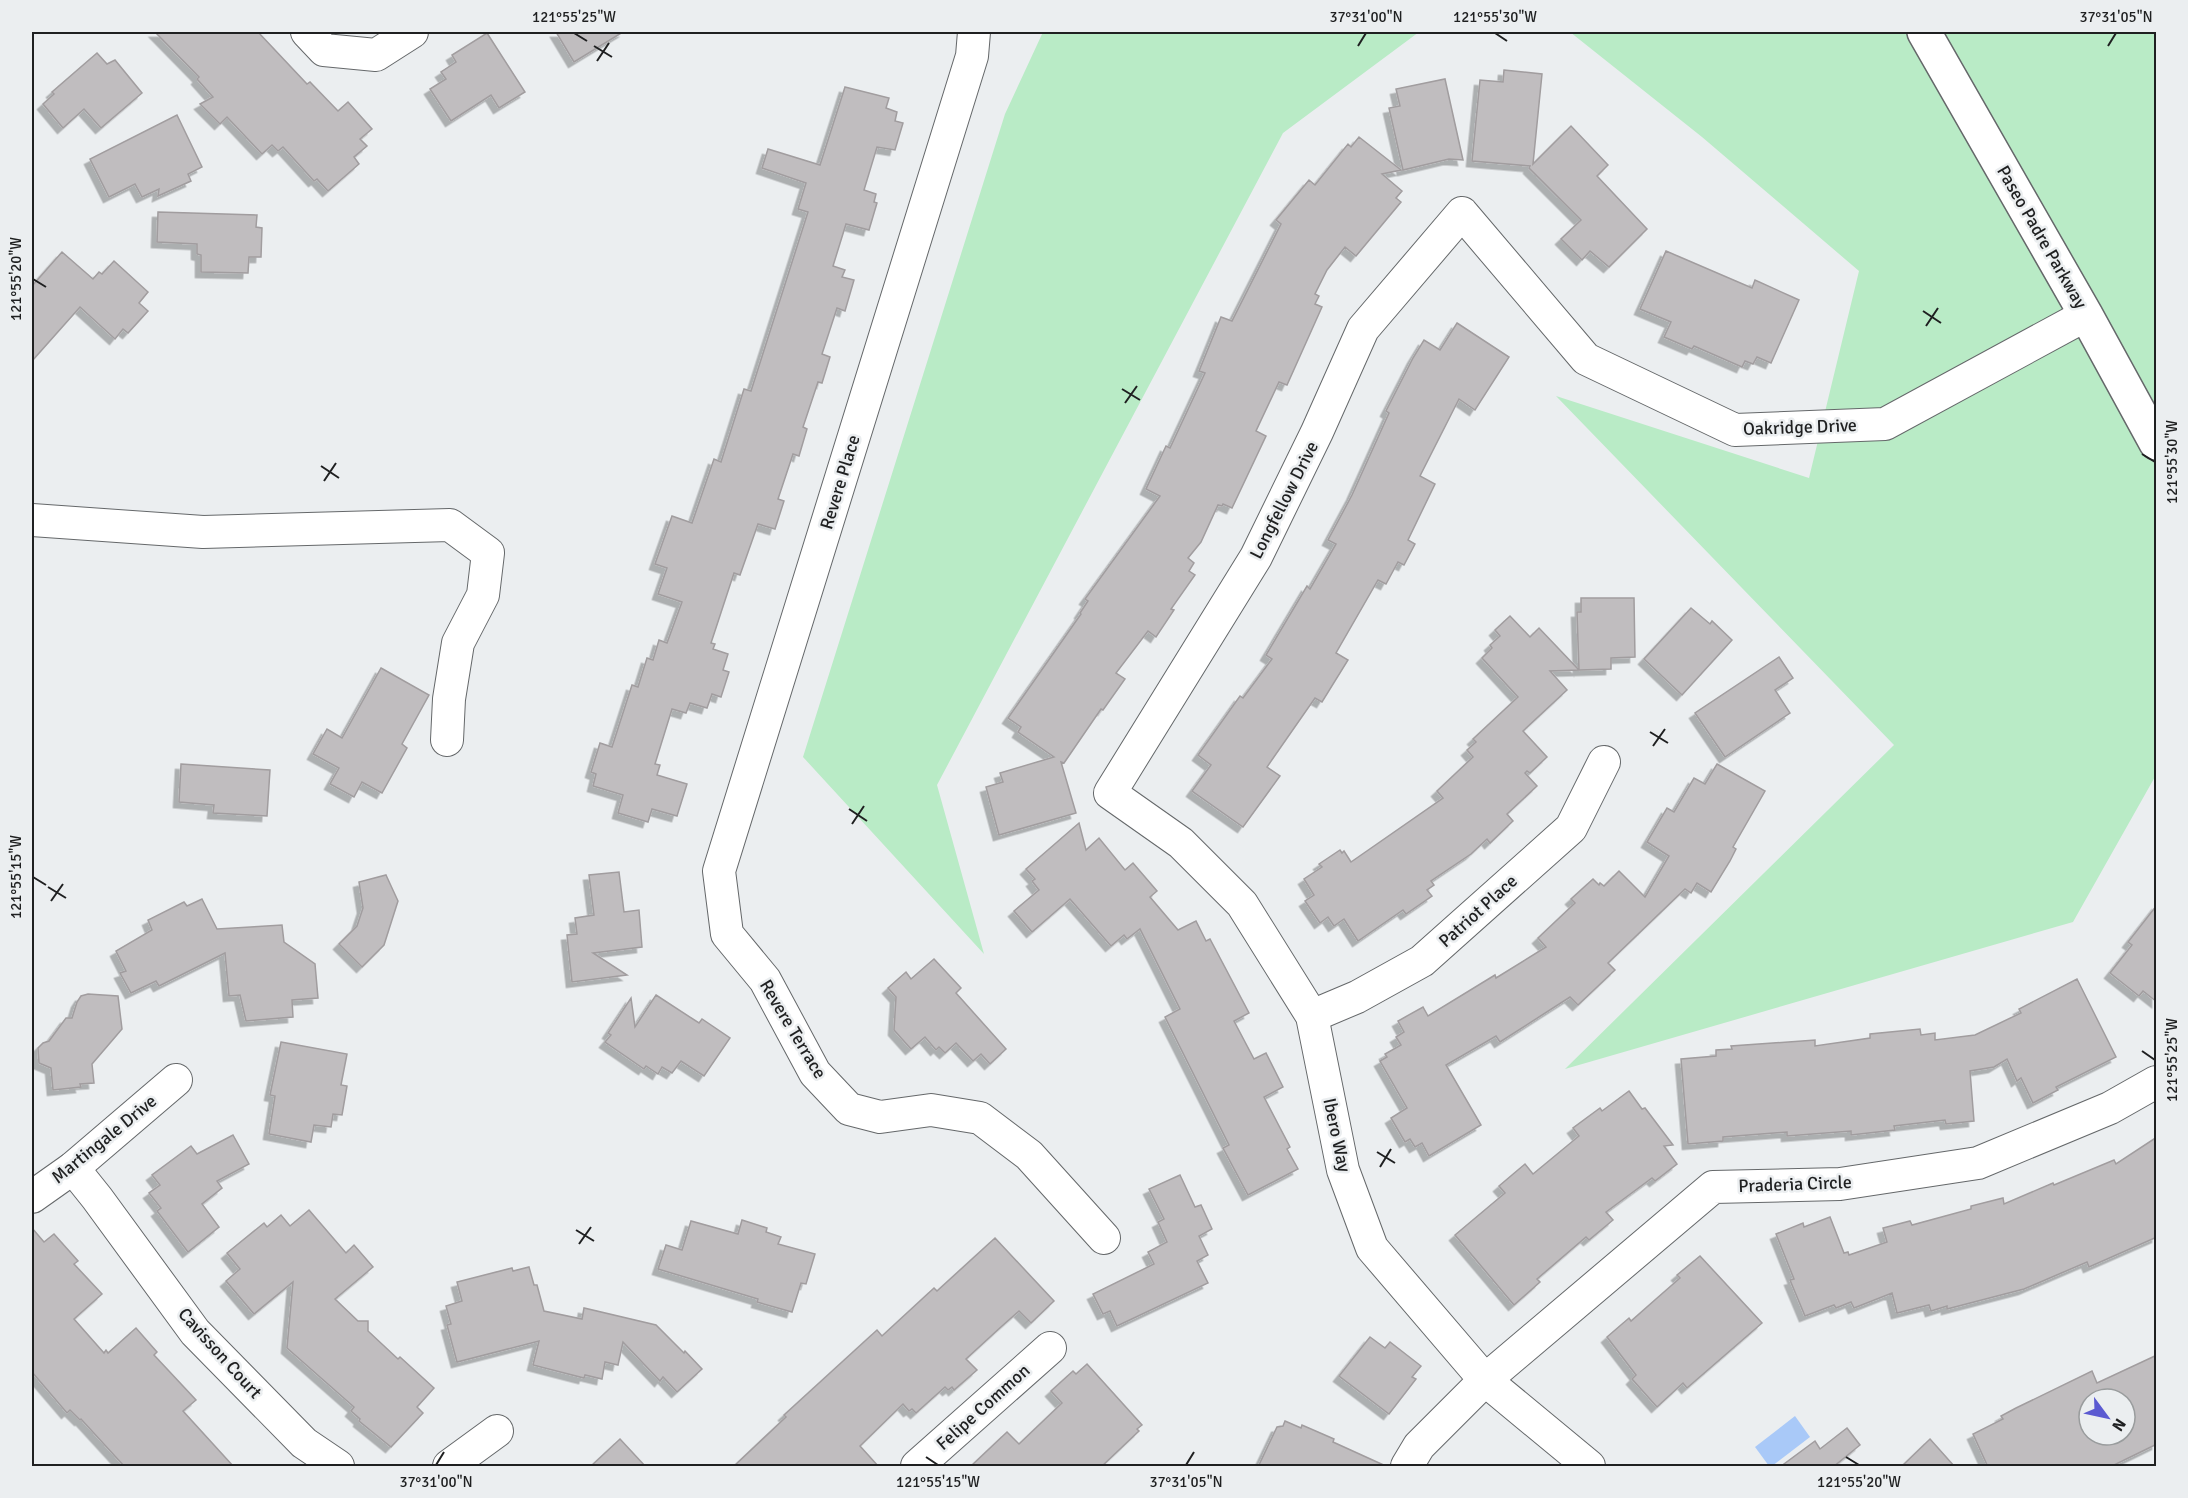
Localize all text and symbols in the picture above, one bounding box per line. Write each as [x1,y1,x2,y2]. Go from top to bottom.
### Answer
text: 121°55'25"W [532,8,616,26]
text: 37°31'00"N [1329,8,1403,26]
text: 121°55'30"W [1453,8,1537,26]
text: 37°31'05"N [2079,8,2153,26]
street label: Paseo Padre Parkway [1992,162,2092,313]
text: 121°55'20"W [7,237,25,321]
street label: Oakridge Drive [1743,414,1857,440]
text: 121°55'30"W [2163,420,2181,504]
street label: Revere Place [815,432,865,532]
street label: Longfellow Drive [1245,437,1323,563]
text: 121°55'15"W [7,835,25,919]
street label: Patriot Place [1434,870,1522,952]
street label: Revere Terrace [755,976,831,1082]
text: 121°55'25"W [2163,1018,2181,1102]
street label: Martingale Drive [47,1090,161,1188]
street label: Ibero Way [1318,1096,1356,1175]
street label: Praderia Circle [1738,1171,1852,1197]
street label: Cavisson Court [173,1303,267,1403]
street label: Felipe Common [932,1359,1034,1455]
north arrow [2077,1387,2137,1447]
text: N [2107,1415,2130,1435]
text: 37°31'00"N [399,1473,473,1491]
text: 121°55'15"W [896,1473,980,1491]
text: 37°31'05"N [1149,1473,1223,1491]
text: 121°55'20"W [1817,1473,1901,1491]

